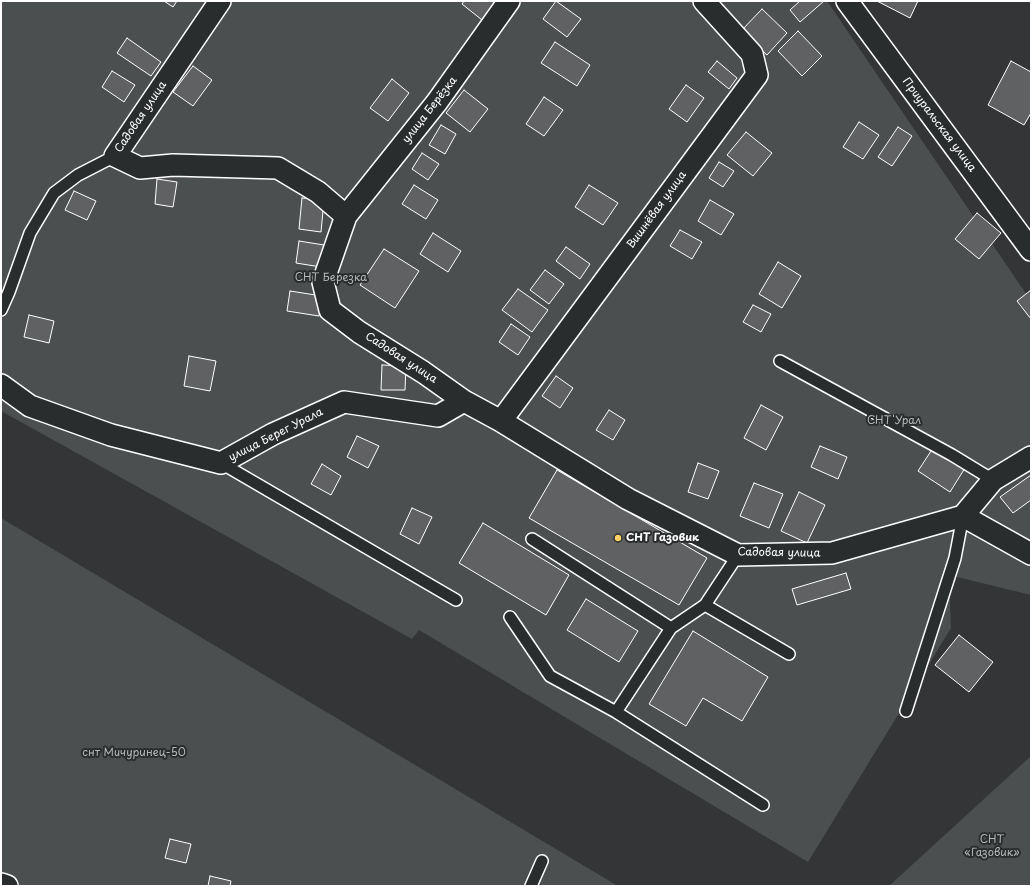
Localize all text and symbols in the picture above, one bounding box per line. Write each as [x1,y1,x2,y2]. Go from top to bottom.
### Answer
street label: улица Берёзка [400,74,460,146]
street label: Приуральская улица [899,75,979,175]
street label: Садовая улица [112,79,170,155]
street label: Вишнёвая улица [625,169,689,251]
park label: СНТ Березка [295,271,367,285]
street label: Садовая улица [363,330,439,386]
street label: улица Берег Урала [227,406,325,464]
park label: СНТ Урал [867,414,921,428]
place label: СНТ Газовик [626,531,699,545]
marker: СНТ Газовик [613,533,623,543]
street label: Садовая улица [737,546,821,560]
park label: снт Мичуринец-50 [82,746,186,760]
park label: СНТ «Газовик» [964,833,1020,859]

